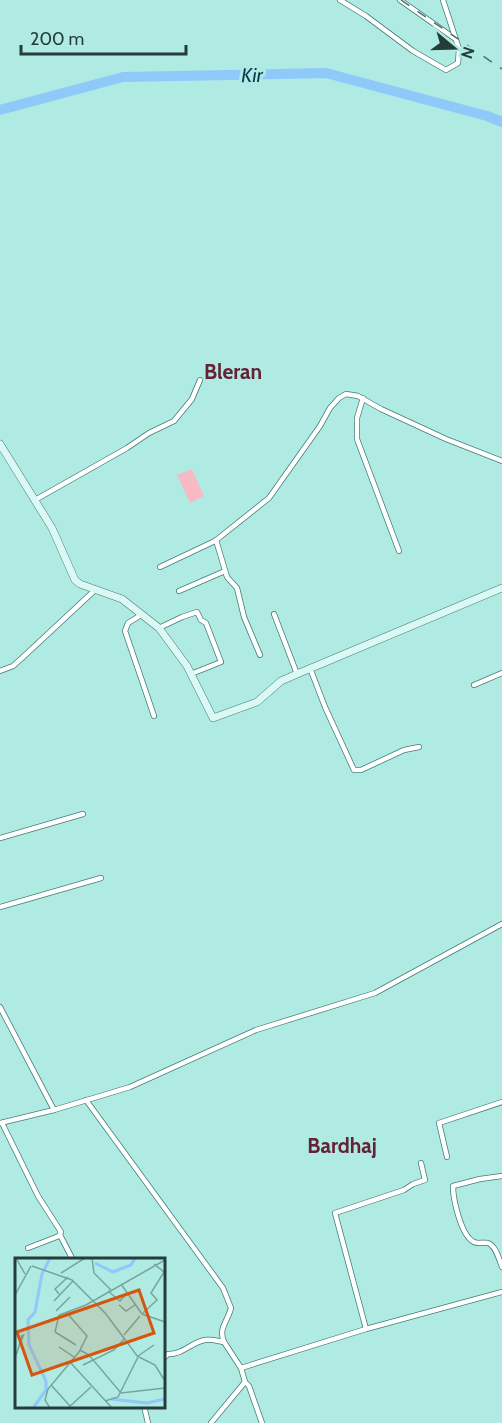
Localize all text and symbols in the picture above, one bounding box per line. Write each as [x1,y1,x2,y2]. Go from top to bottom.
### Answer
scale bar [21,18,186,56]
north arrow [424,18,484,78]
text: 200 m [30,28,84,50]
text: N [457,44,479,61]
water label: Kir [241,63,264,87]
district label: Bleran [204,359,262,384]
district label: Bardhaj [307,1133,377,1158]
inset map [15,1258,165,1408]

